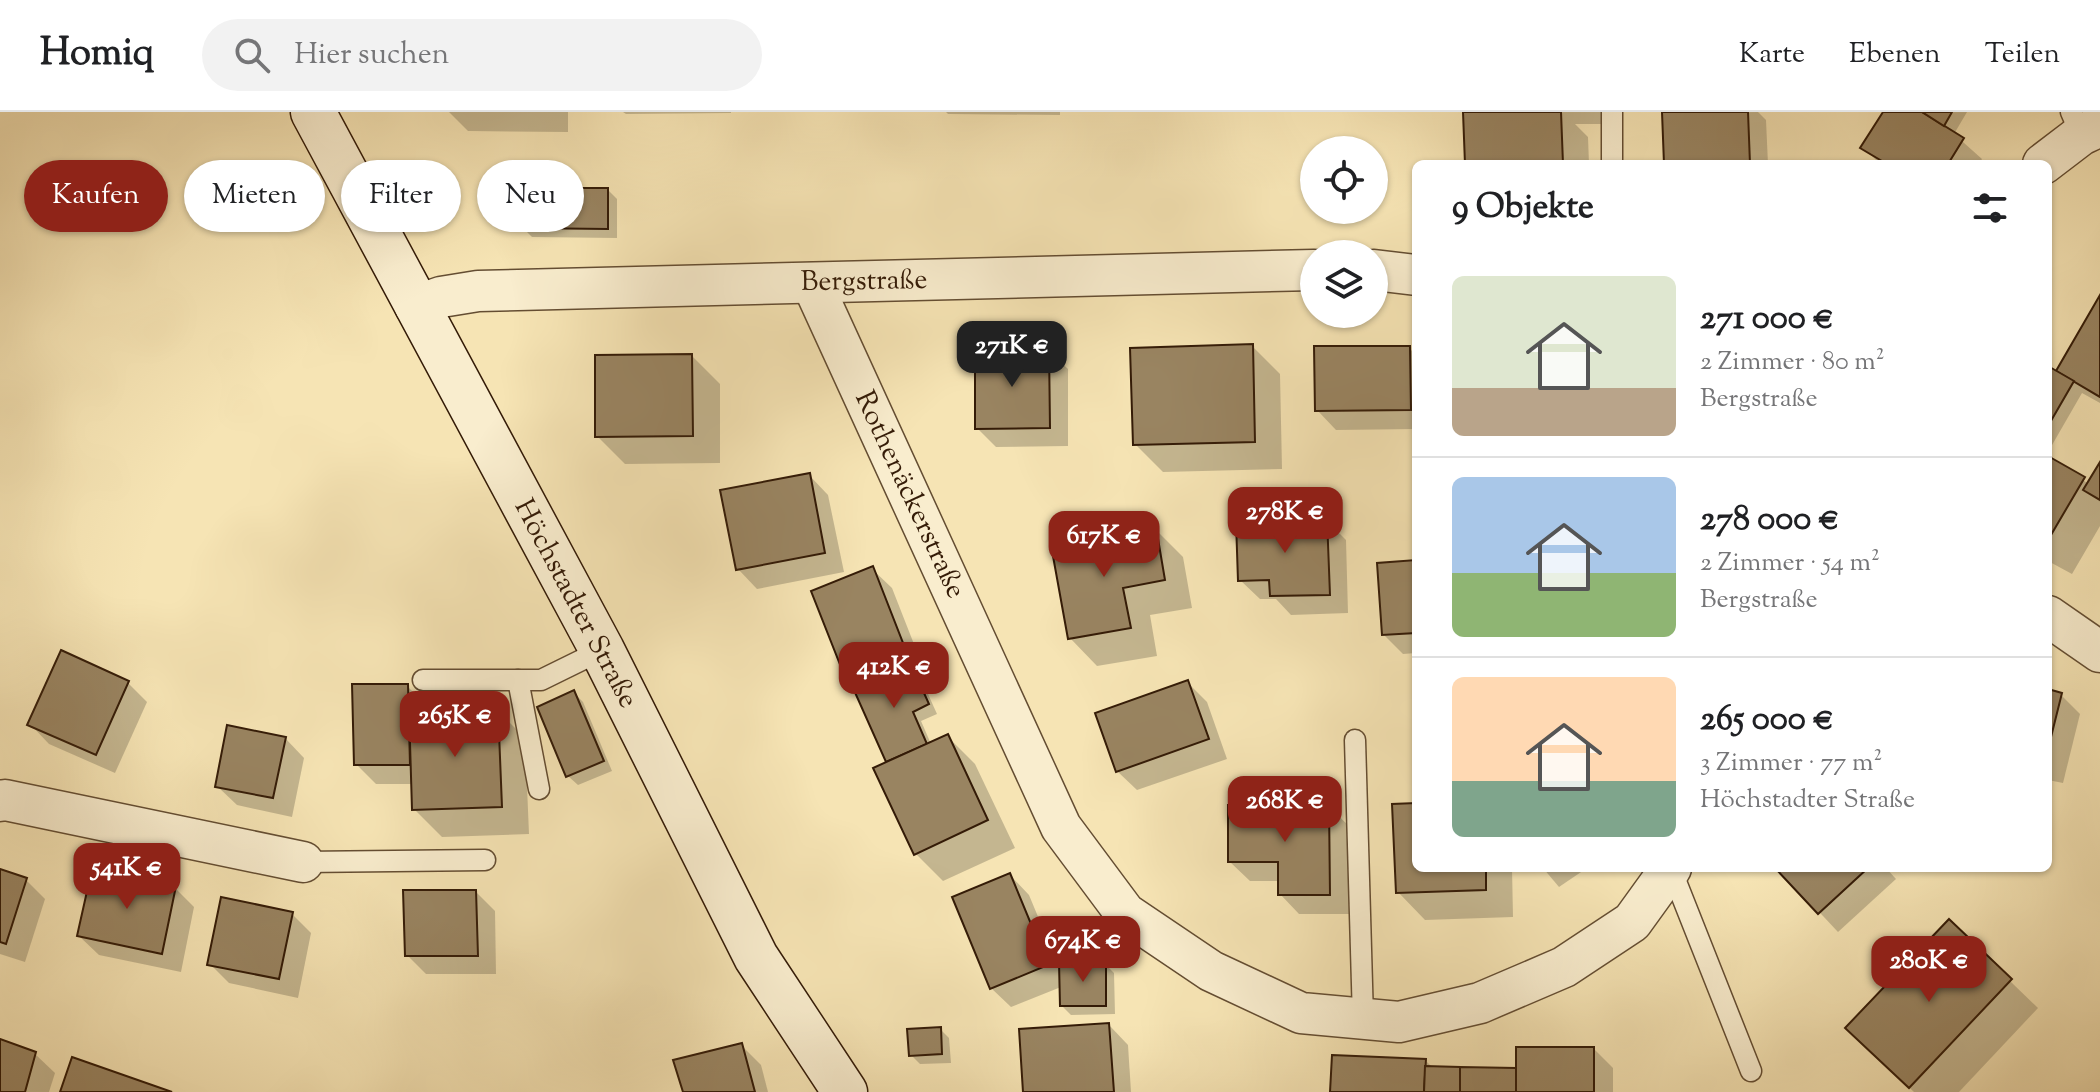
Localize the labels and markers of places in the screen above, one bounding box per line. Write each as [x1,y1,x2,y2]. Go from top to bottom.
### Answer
pin: 271K € [947,321,1077,389]
pin: 278K € [1220,487,1350,555]
pin: 617K € [1039,511,1169,579]
pin: 412K € [829,642,959,710]
pin: 265K € [390,691,520,759]
pin: 268K € [1220,776,1350,844]
pin: 541K € [62,843,192,911]
pin: 674K € [1018,916,1148,984]
pin: 280K € [1864,936,1994,1004]

